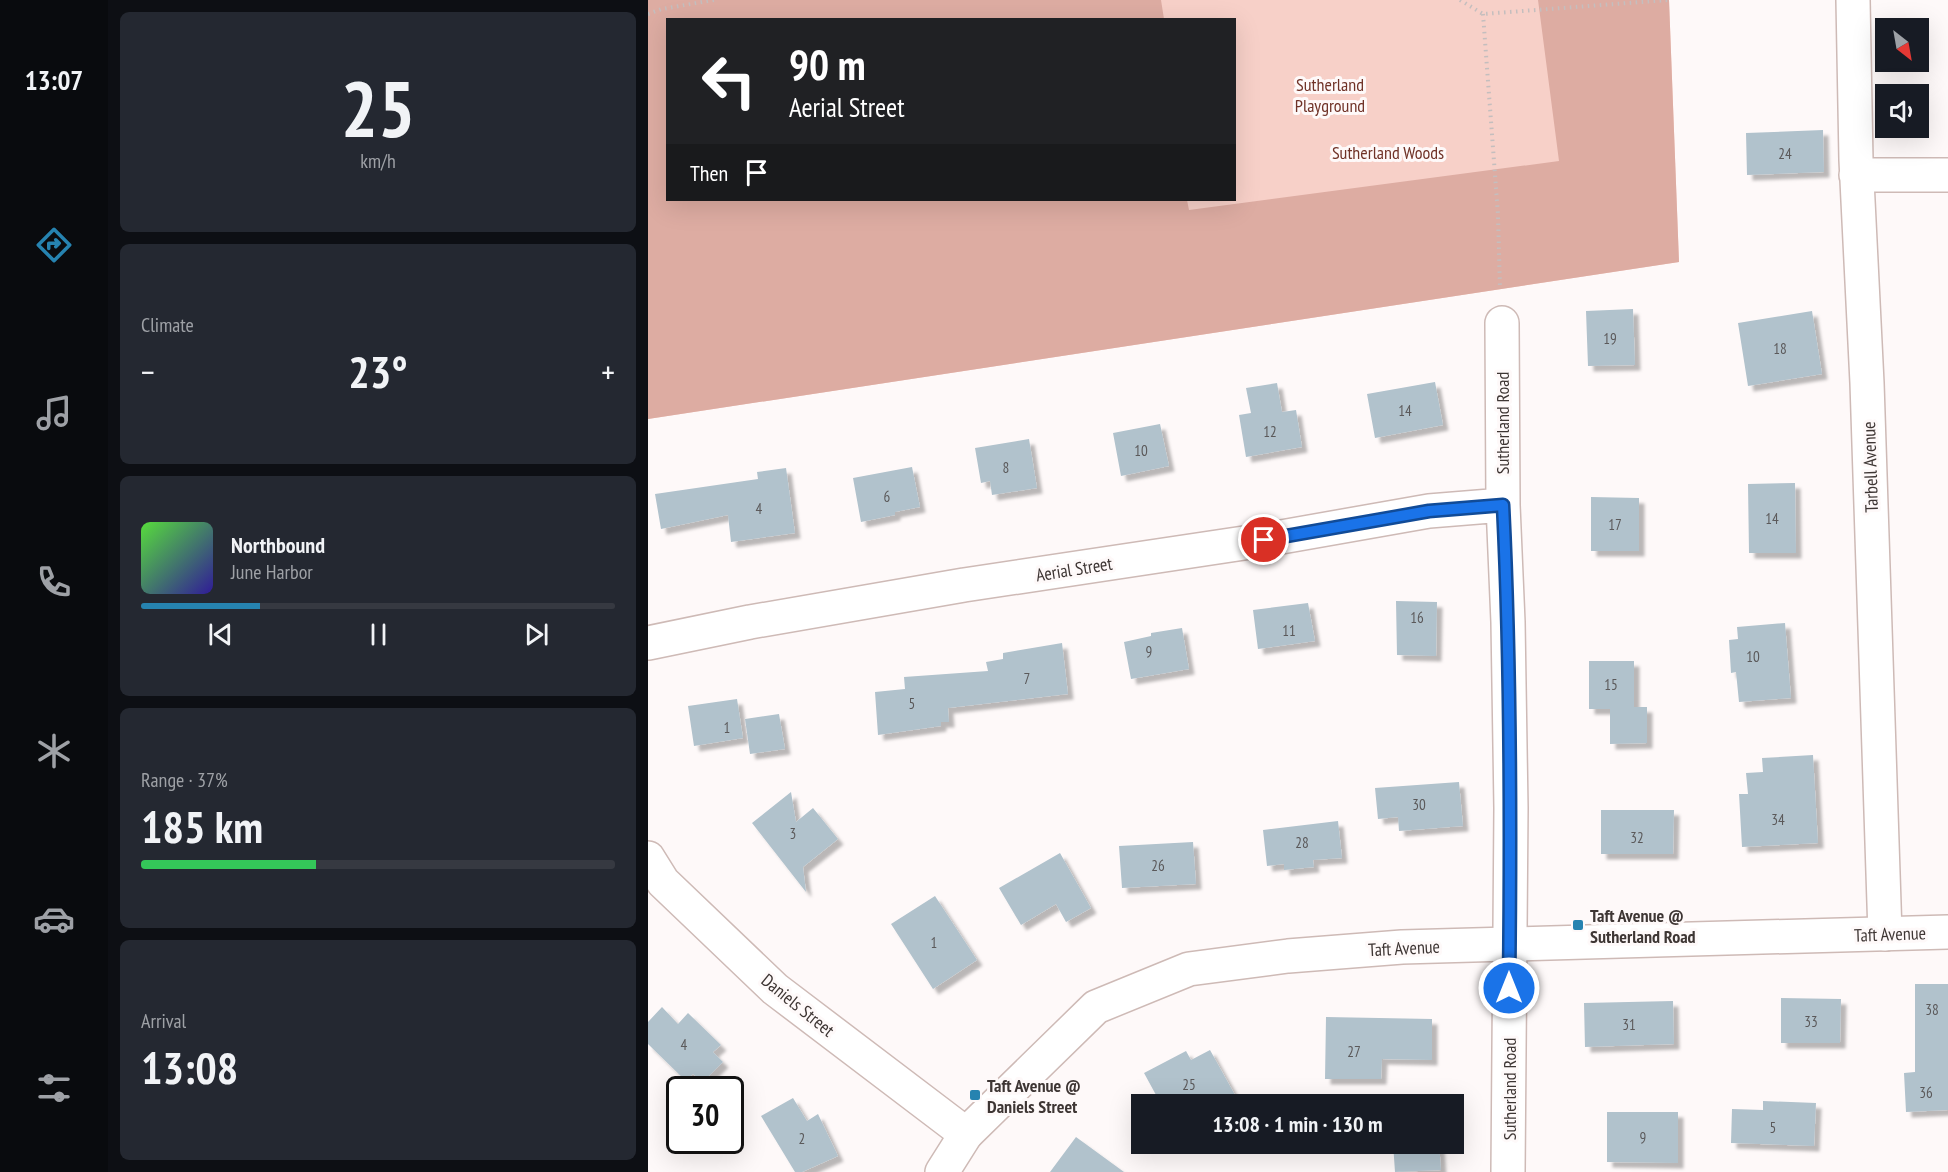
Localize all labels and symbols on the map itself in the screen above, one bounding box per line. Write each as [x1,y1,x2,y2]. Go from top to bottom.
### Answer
north arrow [1875,18,1929,72]
park label: Sutherland Playground [1295,73,1365,117]
park label: Sutherland Woods [1332,141,1444,164]
house number: 24 [1778,144,1792,163]
house number: 19 [1603,329,1617,348]
house number: 18 [1773,339,1787,358]
street label: Sutherland Road [1491,372,1514,474]
house number: 14 [1398,401,1412,420]
street label: Tarbell Avenue [1857,421,1883,513]
house number: 12 [1263,422,1277,441]
house number: 10 [1134,441,1148,460]
house number: 8 [1003,458,1009,477]
house number: 6 [884,487,891,506]
house number: 4 [756,499,763,518]
house number: 14 [1765,509,1779,528]
pin [1238,514,1289,565]
house number: 17 [1608,515,1622,534]
street label: Aerial Street [1034,552,1114,586]
house number: 16 [1410,608,1424,627]
house number: 11 [1282,621,1296,640]
house number: 9 [1146,642,1152,661]
house number: 10 [1746,647,1760,666]
house number: 7 [1024,669,1030,688]
house number: 15 [1604,675,1618,694]
house number: 5 [909,694,915,713]
house number: 1 [724,718,730,737]
house number: 30 [1412,795,1426,814]
house number: 34 [1771,810,1785,829]
house number: 3 [790,824,796,843]
house number: 32 [1630,828,1644,847]
house number: 28 [1295,833,1309,852]
house number: 26 [1151,856,1165,875]
place label: Taft Avenue @ Sutherland Road [1590,904,1696,948]
marker: Taft Avenue @ Sutherland Road [1571,918,1585,932]
street label: Taft Avenue [1854,921,1926,947]
house number: 1 [931,933,937,952]
street label: Taft Avenue [1367,935,1441,961]
position arrow [1477,956,1541,1020]
street label: Daniels Street [757,969,839,1041]
house number: 38 [1925,1000,1939,1019]
house number: 33 [1804,1012,1818,1031]
house number: 31 [1622,1015,1636,1034]
house number: 4 [681,1035,688,1054]
street label: Sutherland Road [1498,1038,1521,1140]
house number: 27 [1347,1042,1361,1061]
place label: Taft Avenue @ Daniels Street [987,1074,1081,1118]
house number: 25 [1182,1075,1196,1094]
speed limit sign: 30 [666,1076,744,1154]
house number: 36 [1919,1083,1933,1102]
marker: Taft Avenue @ Daniels Street [968,1088,982,1102]
house number: 5 [1770,1118,1776,1137]
house number: 9 [1640,1128,1646,1147]
house number: 2 [799,1129,805,1148]

